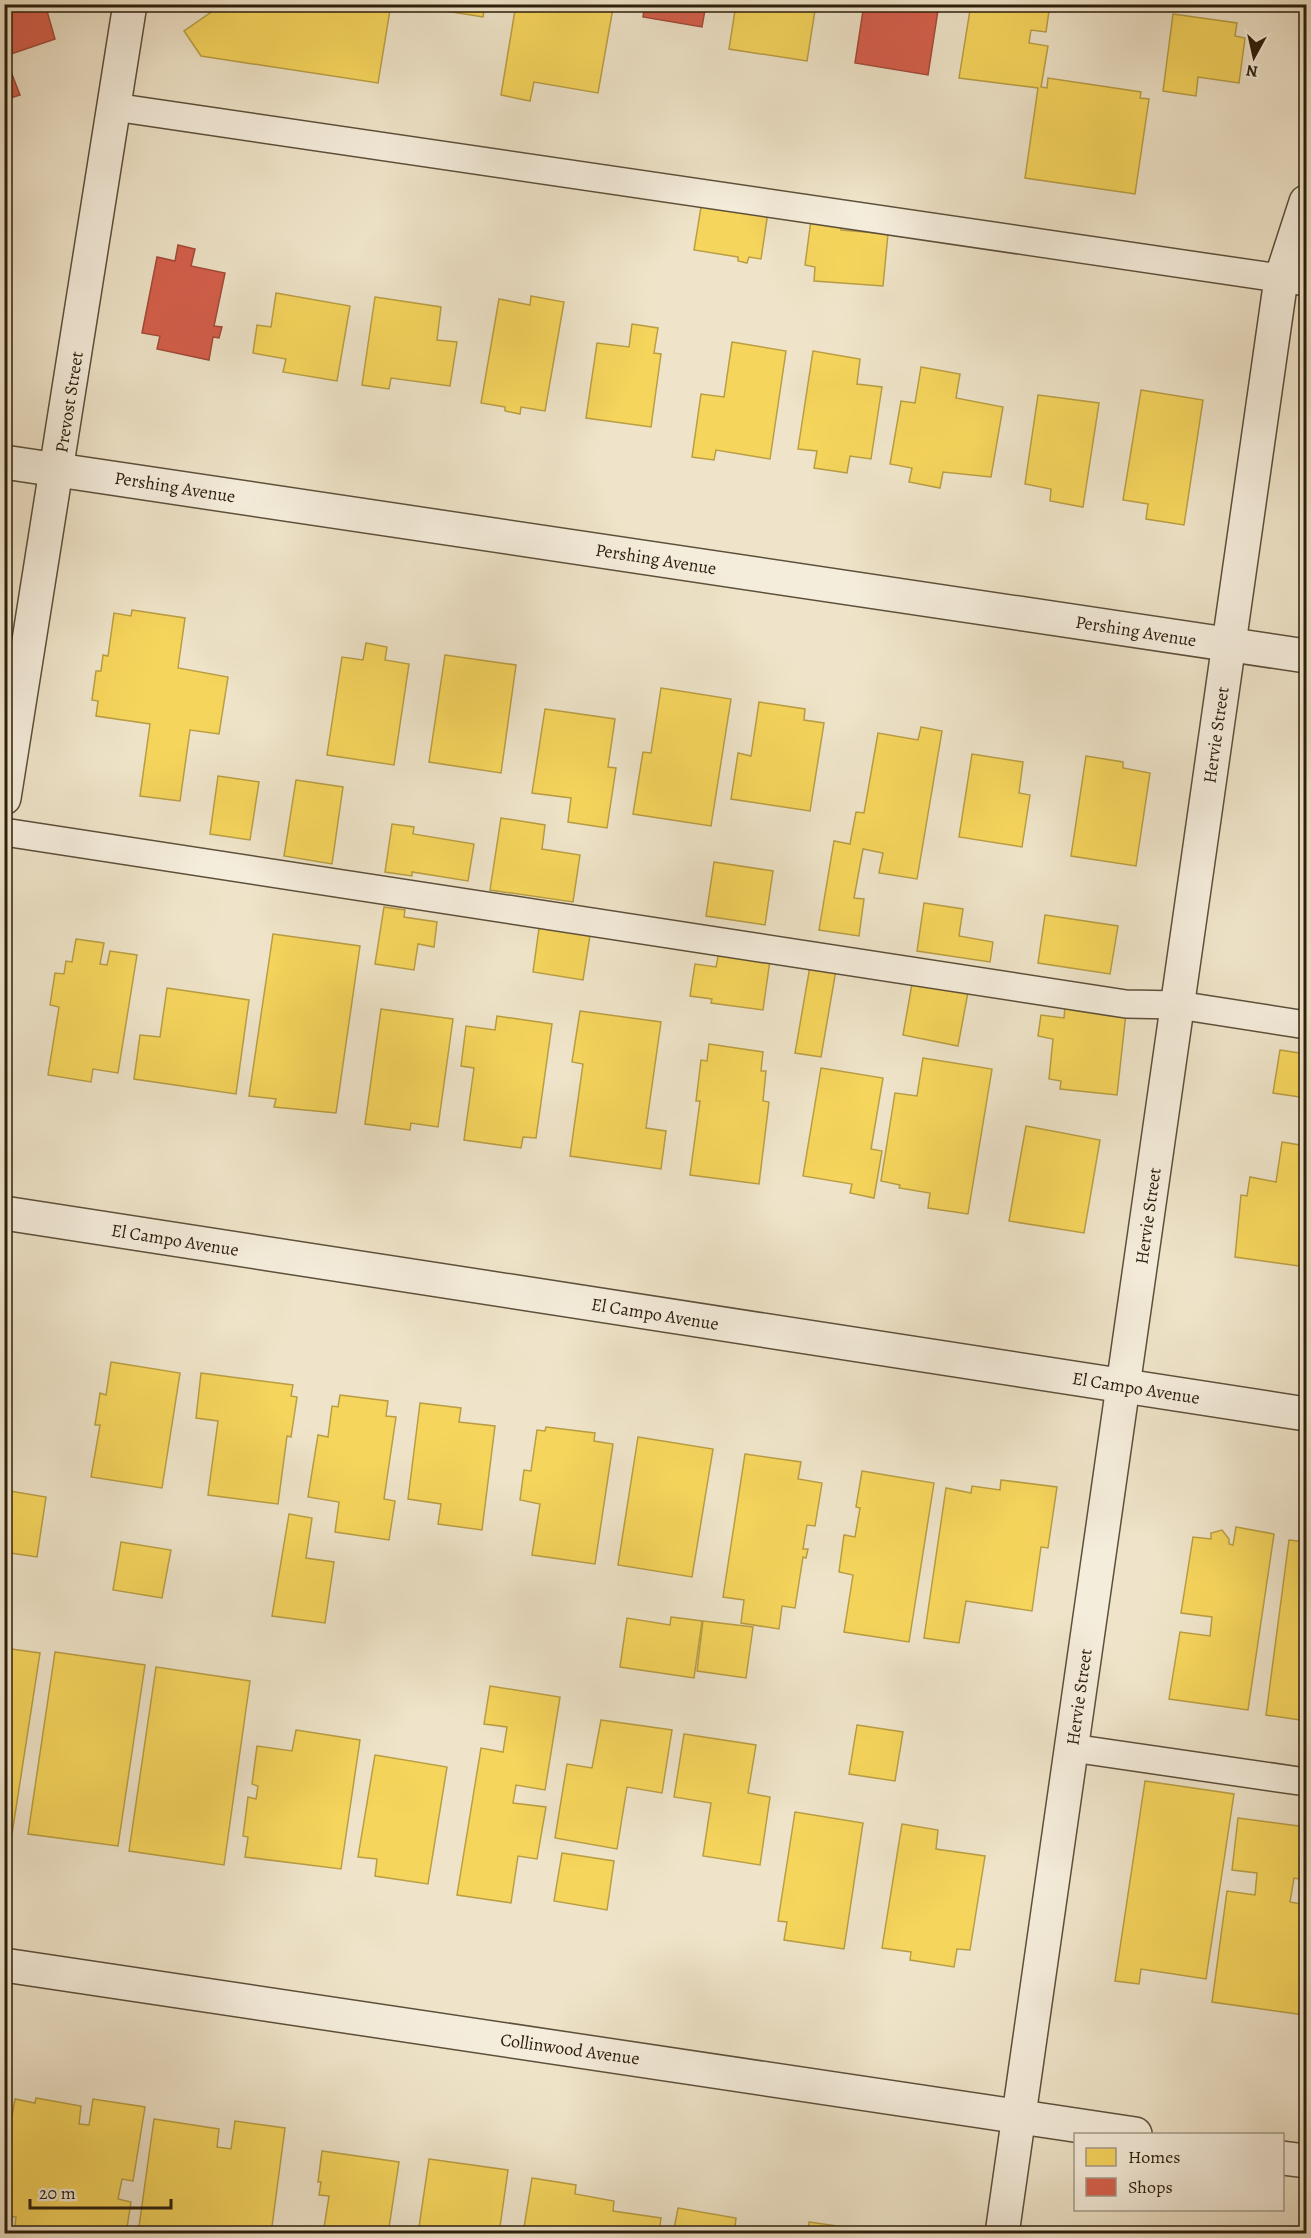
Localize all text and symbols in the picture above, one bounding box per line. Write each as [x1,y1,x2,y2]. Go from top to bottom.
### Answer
north arrow [1224,27,1284,87]
text: N [1244,59,1259,83]
street label: Prevost Street [49,350,89,454]
street label: Pershing Avenue [113,466,237,508]
street label: Pershing Avenue [594,538,718,580]
street label: Pershing Avenue [1074,610,1198,652]
street label: Hervie Street [1197,685,1235,785]
street label: Hervie Street [1129,1166,1167,1266]
street label: El Campo Avenue [109,1218,241,1262]
street label: El Campo Avenue [589,1292,721,1336]
street label: El Campo Avenue [1070,1366,1202,1410]
street label: Hervie Street [1060,1647,1098,1747]
street label: Collinwood Avenue [499,2027,641,2071]
legend [1074,2133,1284,2211]
text: Homes [1128,2145,1180,2169]
scale bar [30,2172,171,2210]
text: Shops [1128,2175,1173,2199]
text: 20 m [39,2181,76,2205]

